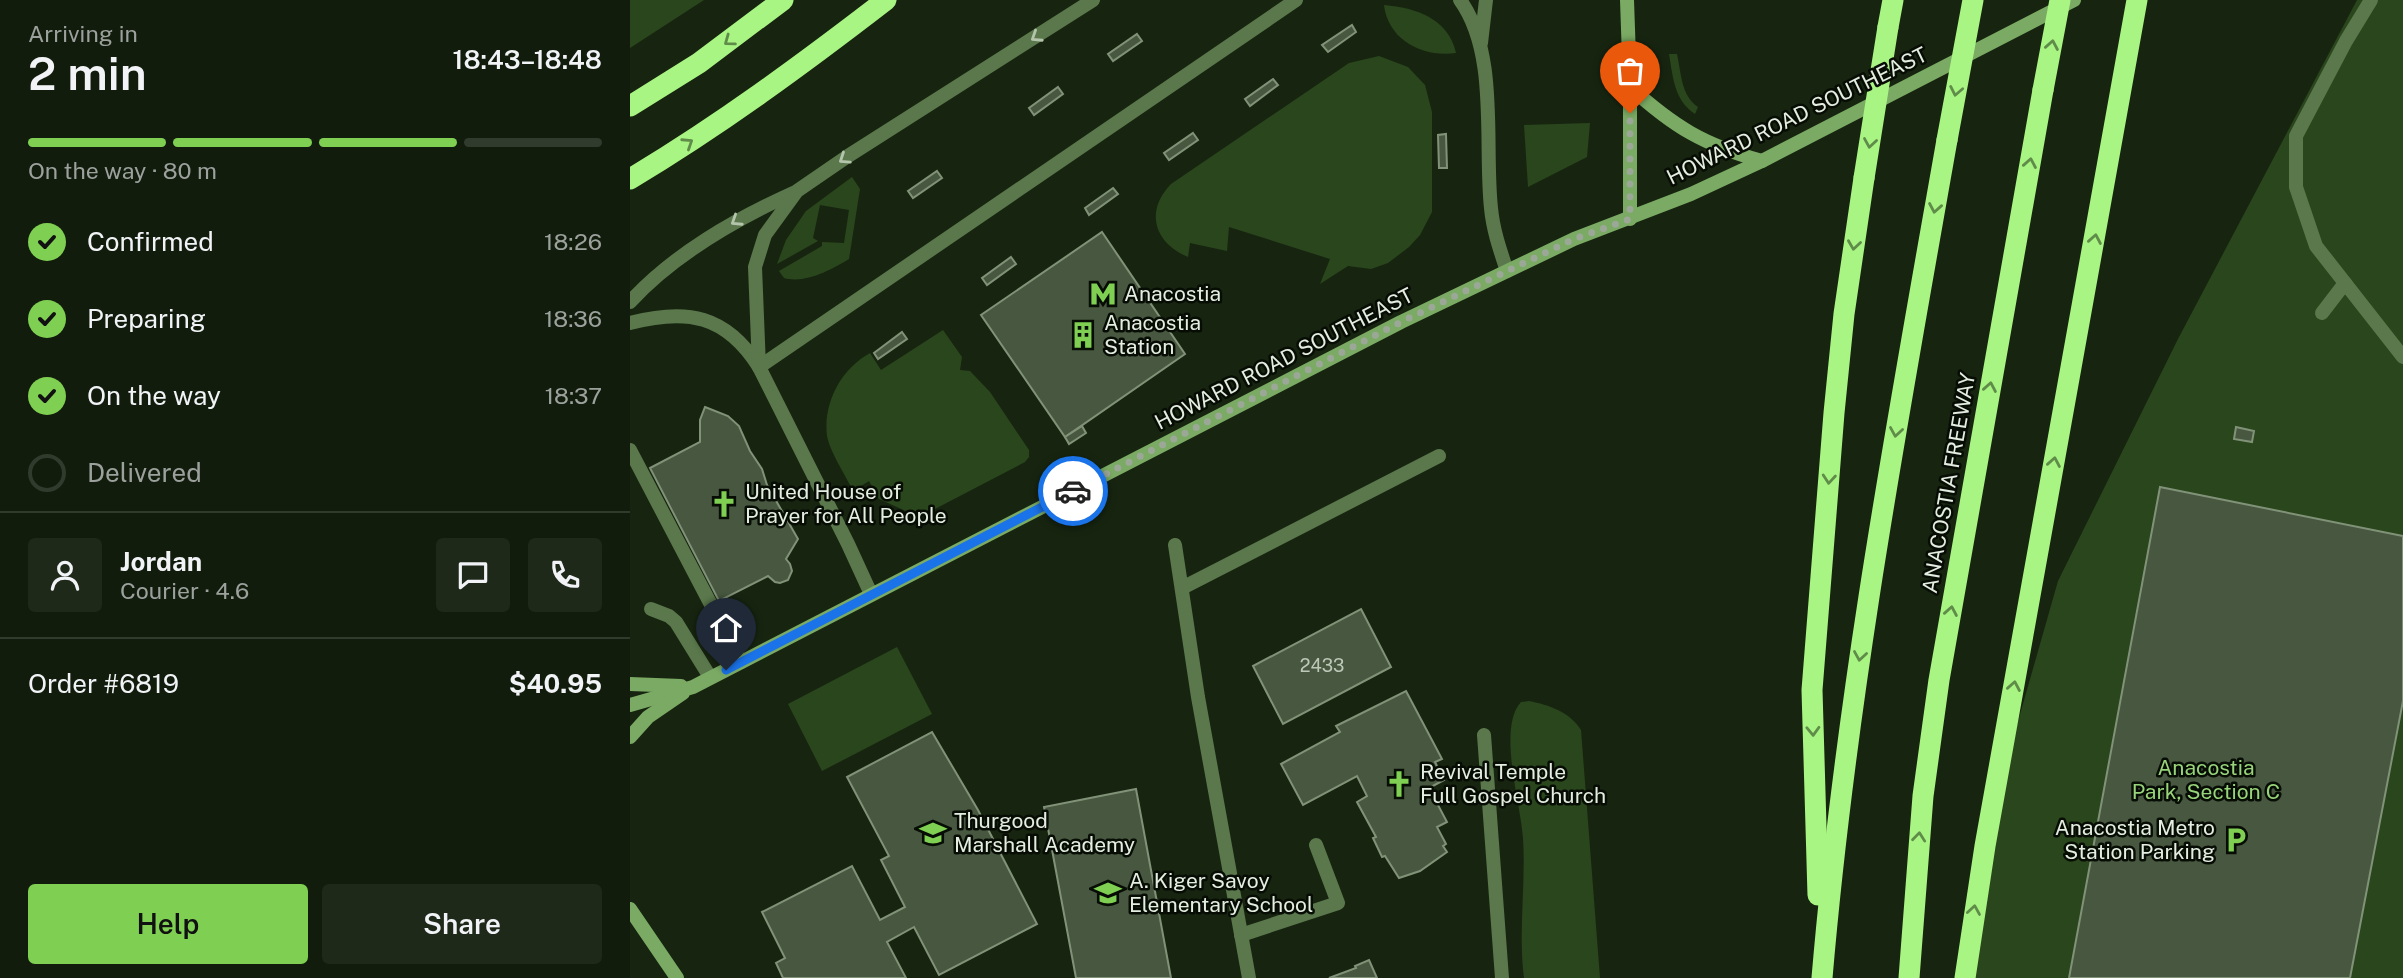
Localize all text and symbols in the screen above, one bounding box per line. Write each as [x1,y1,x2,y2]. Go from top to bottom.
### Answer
text: Arriving in [28,20,138,47]
one-way arrow [1031,28,1044,41]
one-way arrow [724,33,736,45]
one-way arrow [2043,39,2058,51]
pin [1600,41,1660,113]
street label: HOWARD ROAD SOUTHEAST [1662,41,1931,190]
text: 18:43–18:48 [453,44,602,75]
text: 2 min [28,46,147,100]
icon: bag [1611,52,1649,90]
one-way arrow [1950,85,1965,97]
one-way arrow [1863,137,1878,149]
one-way arrow [681,139,694,152]
one-way arrow [839,151,852,163]
text: On the way · 80 m [28,157,217,184]
one-way arrow [2022,158,2037,170]
one-way arrow [1928,202,1943,214]
one-way arrow [731,212,744,225]
icon: check [28,223,66,261]
text: Confirmed [87,226,214,257]
text: 18:26 [544,228,602,255]
one-way arrow [2086,233,2101,245]
one-way arrow [1847,239,1862,251]
metro station icon: Anacostia [1088,279,1118,309]
place label: Anacostia [1124,281,1221,306]
street label: HOWARD ROAD SOUTHEAST [1150,282,1417,435]
icon: check [28,300,66,338]
text: Preparing [87,303,206,334]
text: 18:36 [544,305,602,332]
place label: Anacostia Station [1104,310,1201,359]
building icon: Anacostia Station [1068,320,1098,350]
street label: ANACOSTIA FREEWAY [1917,370,1980,595]
icon: check [28,377,66,415]
text: On the way [87,380,221,411]
text: 18:37 [545,382,602,409]
one-way arrow [1982,382,1997,394]
one-way arrow [1889,426,1904,438]
courier [1038,456,1108,526]
text: Delivered [87,457,202,488]
one-way arrow [2046,457,2061,469]
icon: car [1054,472,1092,510]
one-way arrow [1822,474,1837,485]
place label: United House of Prayer for All People [745,479,947,528]
church icon: United House of Prayer for All People [709,489,739,519]
button: person [28,538,102,612]
button: chat [436,538,510,612]
button: phone [528,538,602,612]
text: Jordan [120,546,202,577]
text: Courier · 4.6 [120,577,249,604]
pin [696,598,756,670]
one-way arrow [1942,605,1957,617]
icon: home [707,609,745,647]
one-way arrow [1853,651,1868,662]
house number: 2433 [1300,655,1344,676]
text: Order #6819 [28,668,179,699]
text: $40.95 [509,668,602,699]
one-way arrow [2006,680,2021,692]
one-way arrow [1806,725,1821,736]
park label: Anacostia Park, Section C [2132,755,2280,804]
place label: Revival Temple Full Gospel Church [1420,759,1606,808]
church icon: Revival Temple Full Gospel Church [1384,769,1414,799]
place label: Thurgood Marshall Academy [954,808,1135,857]
place label: Anacostia Metro Station Parking [2055,815,2215,864]
school or university icon: Thurgood Marshall Academy [918,818,948,848]
parking icon: Anacostia Metro Station Parking [2221,825,2251,855]
one-way arrow [1911,831,1926,842]
place label: A. Kiger Savoy Elementary School [1129,868,1313,917]
school or university icon: A. Kiger Savoy Elementary School [1093,878,1123,908]
button: Help [28,884,308,964]
button: Share [322,884,602,964]
one-way arrow [1966,904,1981,916]

